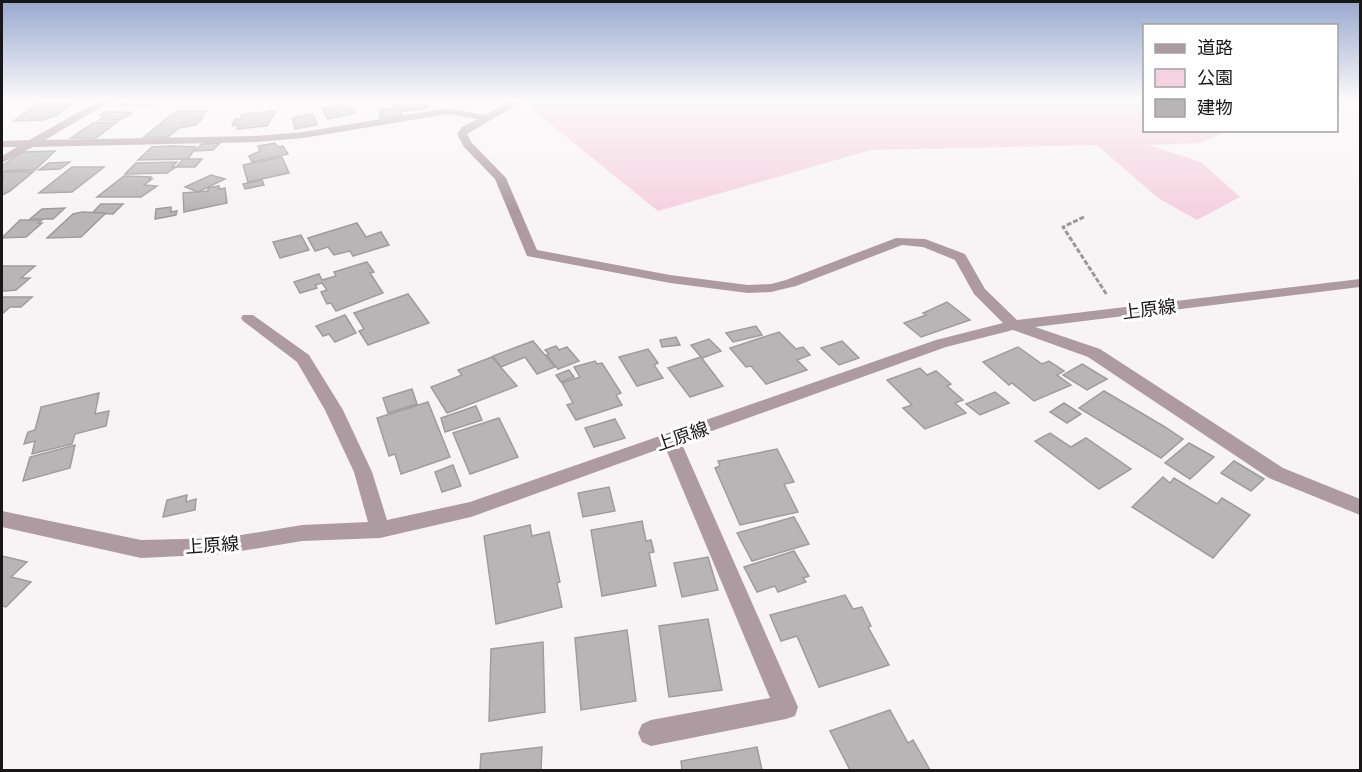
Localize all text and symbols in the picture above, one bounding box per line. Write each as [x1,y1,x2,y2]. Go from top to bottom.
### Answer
legend [1143,24,1338,132]
text: 道路 [1197,36,1233,59]
text: 公園 [1197,66,1233,89]
text: 建物 [1197,96,1233,119]
street label: 上原線 [1121,294,1177,324]
street label: 上原線 [653,416,711,456]
street label: 上原線 [184,532,240,558]

